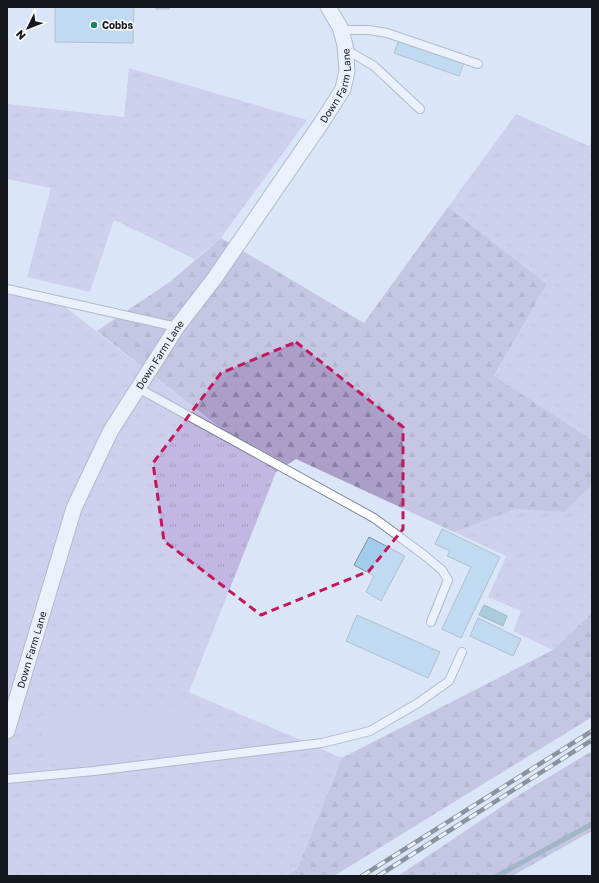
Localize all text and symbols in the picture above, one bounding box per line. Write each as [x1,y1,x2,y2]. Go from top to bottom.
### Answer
north arrow [8,8,48,48]
place label: Cobbs [102,19,133,31]
marker: Cobbs [89,20,99,30]
text: N [13,28,28,43]
street label: Down Farm Lane [317,48,353,125]
street label: Down Farm Lane [133,317,186,391]
street label: Down Farm Lane [14,609,49,690]

